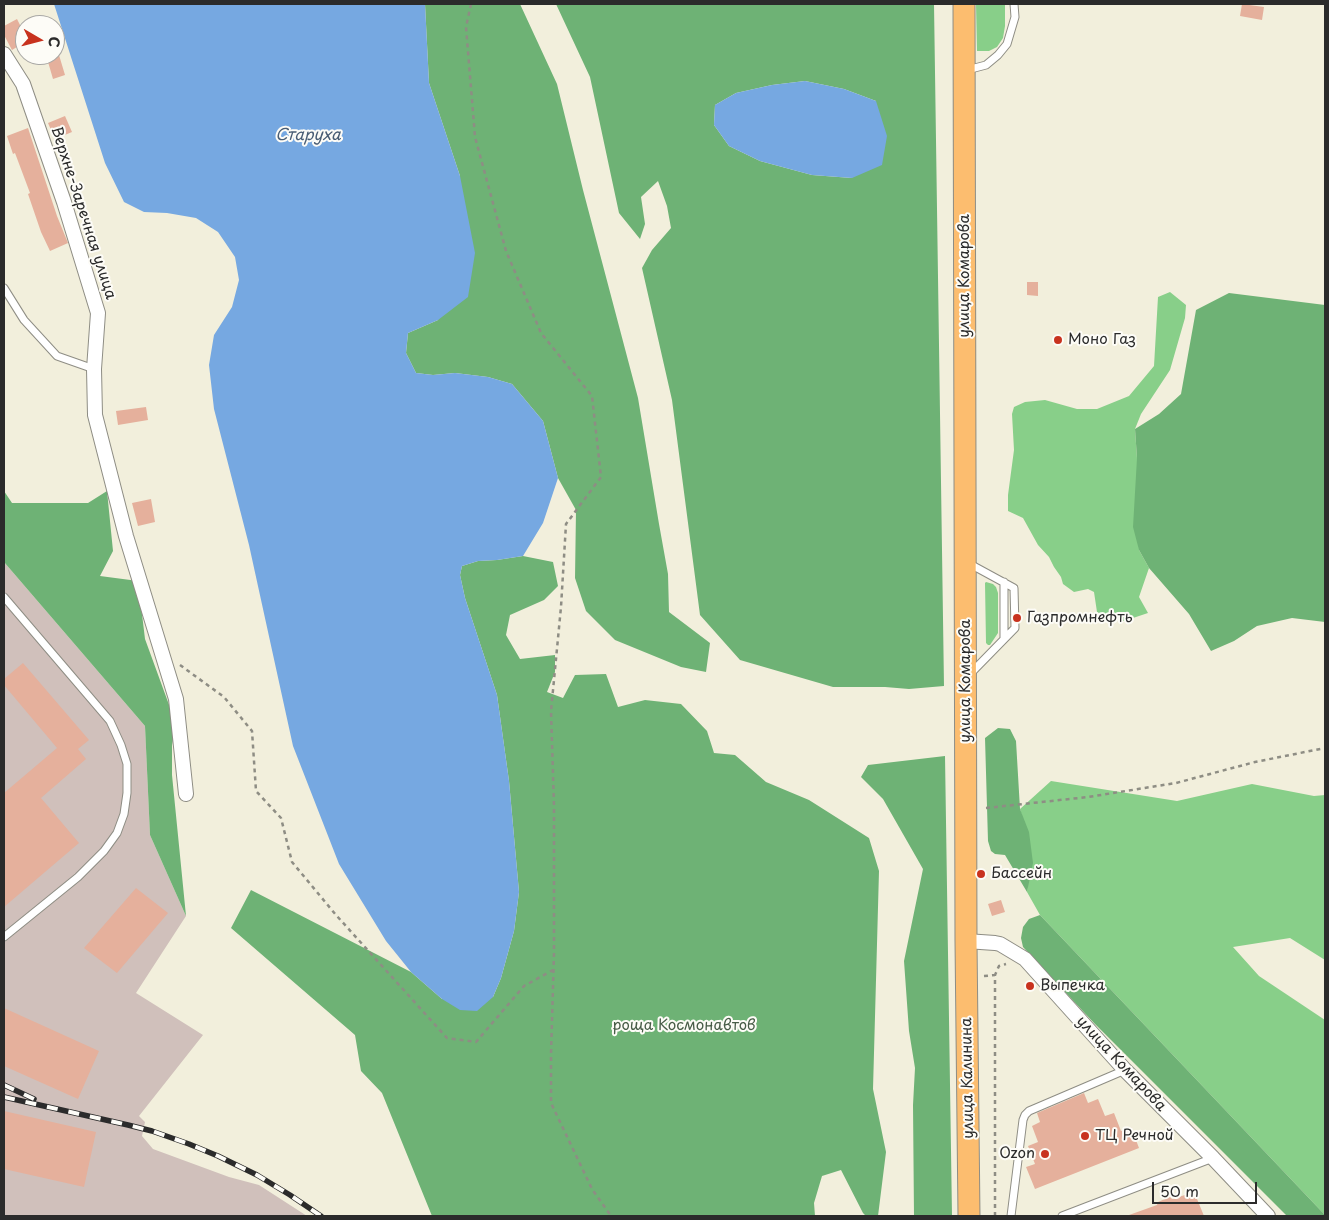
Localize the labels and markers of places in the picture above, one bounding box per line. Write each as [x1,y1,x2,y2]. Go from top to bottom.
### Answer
place label: Моно Газ [1068,331,1136,349]
marker: Моно Газ [1052,334,1064,346]
place label: Газпромнефть [1027,609,1132,627]
marker: Газпромнефть [1011,612,1023,624]
place label: Бассейн [991,865,1052,883]
marker: Бассейн [975,868,987,880]
place label: Выпечка [1040,977,1105,995]
marker: Выпечка [1024,980,1036,992]
place label: ТЦ Речной [1095,1127,1174,1145]
marker: ТЦ Речной [1079,1130,1091,1142]
place label: Ozon [999,1145,1035,1163]
marker: Ozon [1039,1148,1051,1160]

